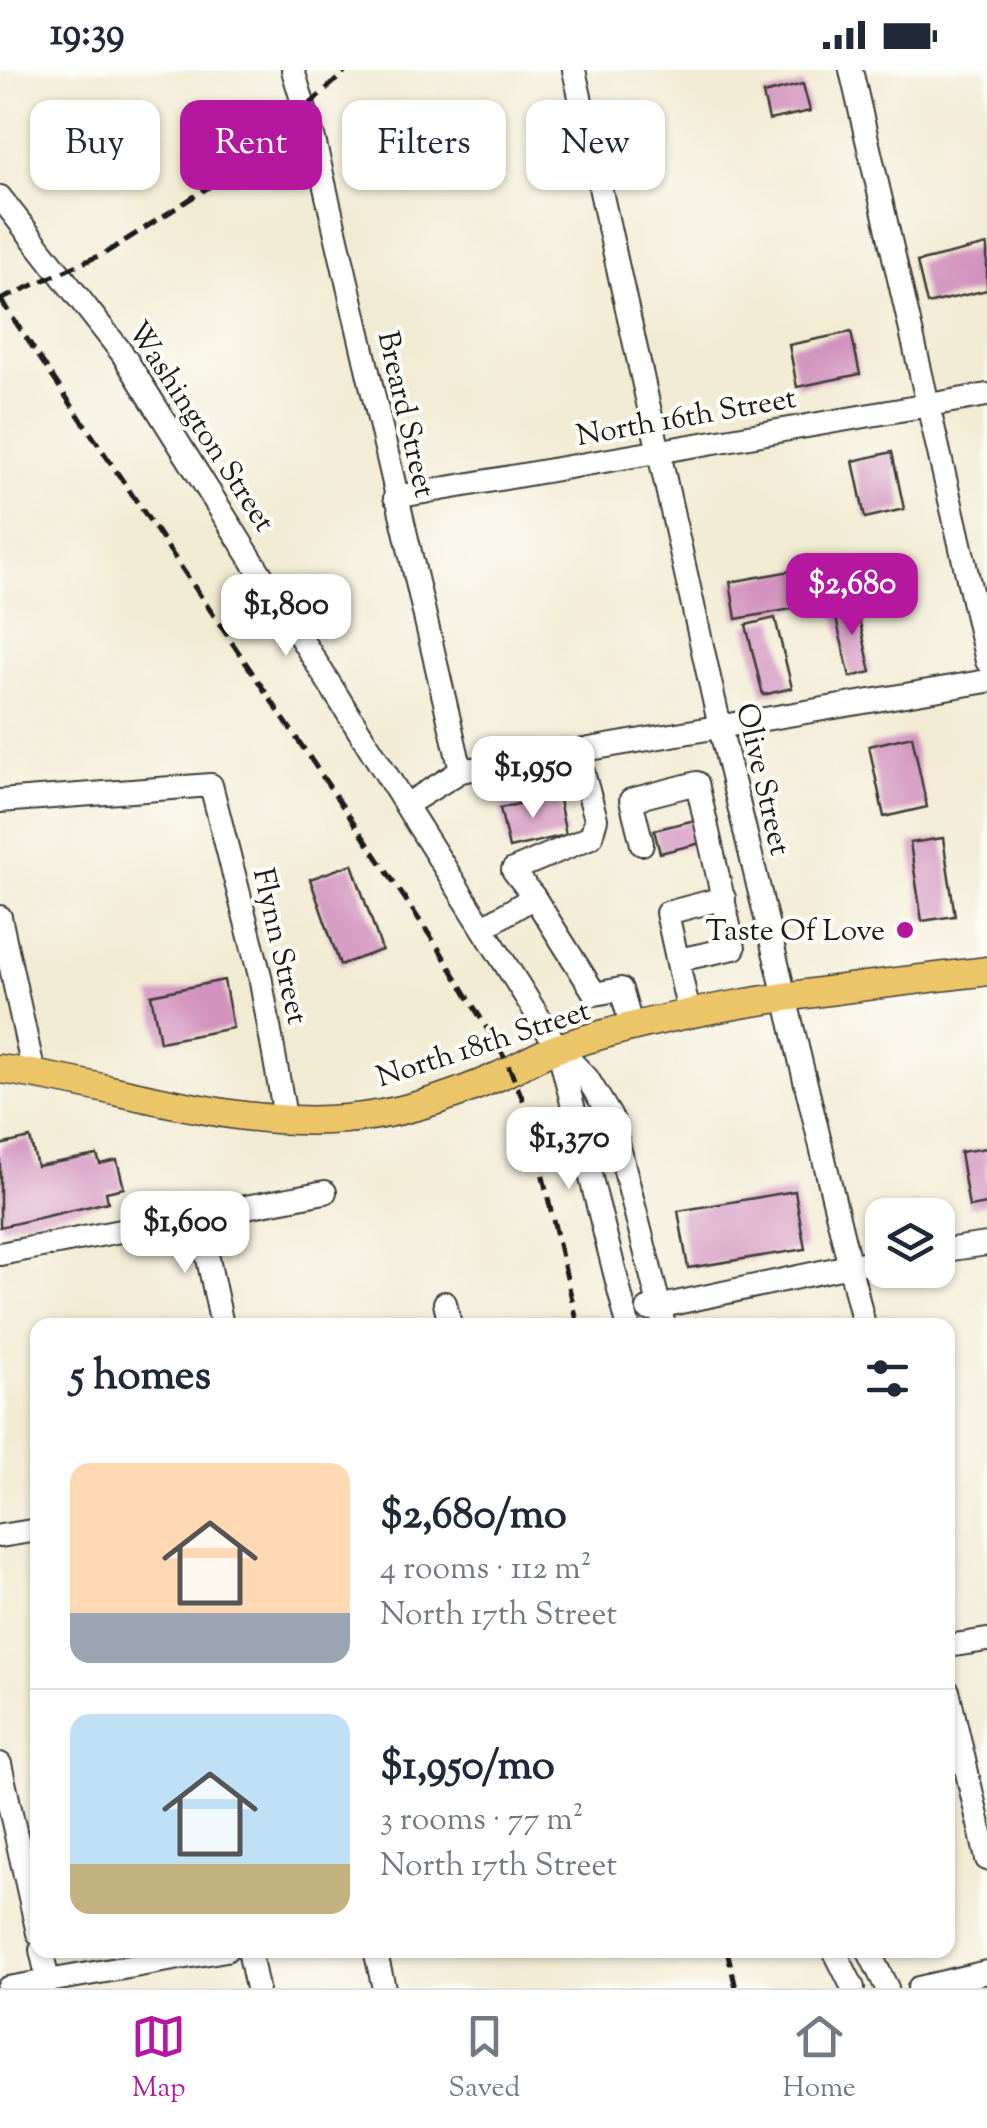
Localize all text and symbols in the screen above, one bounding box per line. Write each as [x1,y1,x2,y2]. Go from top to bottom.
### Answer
text: 19:39 [50,8,124,62]
chip: Buy [30,100,160,190]
chip: Rent [180,100,322,190]
chip: Filters [342,100,506,190]
chip: New [526,100,665,190]
street label: Washington Street [116,313,284,541]
street label: Breard Street [365,327,445,502]
street label: North 16th Street [573,378,800,459]
pin: $2,680 [771,553,933,638]
text: $2,680 [808,562,896,608]
pin: $1,800 [205,574,367,659]
text: $1,800 [243,583,329,629]
street label: Olive Street [723,699,800,860]
pin: $1,950 [452,736,614,821]
text: $1,950 [493,745,573,791]
street label: Flynn Street [240,864,317,1029]
place label: Taste Of Love [706,911,885,954]
marker: Taste Of Love [894,919,916,941]
street label: North 18th Street [371,991,596,1100]
pin: $1,370 [488,1107,650,1192]
text: $1,370 [528,1116,610,1162]
pin: $1,600 [104,1191,266,1276]
map controls [865,1198,955,1288]
button: layers [865,1198,955,1288]
text: $1,600 [142,1200,228,1246]
text: 5 homes [70,1348,211,1408]
icon: filters [860,1351,915,1406]
text: $2,680/mo [380,1487,567,1547]
icon: home [150,1503,270,1623]
text: 4 rooms · 112 m² [380,1547,592,1593]
text: North 17th Street [380,1593,617,1639]
text: $1,950/mo [380,1738,555,1798]
icon: home [150,1754,270,1874]
text: 3 rooms · 77 m² [380,1798,584,1844]
text: North 17th Street [380,1844,617,1890]
tab: Map [131,2009,186,2109]
tab: Saved [448,2009,520,2109]
tab: Home [782,2009,856,2109]

